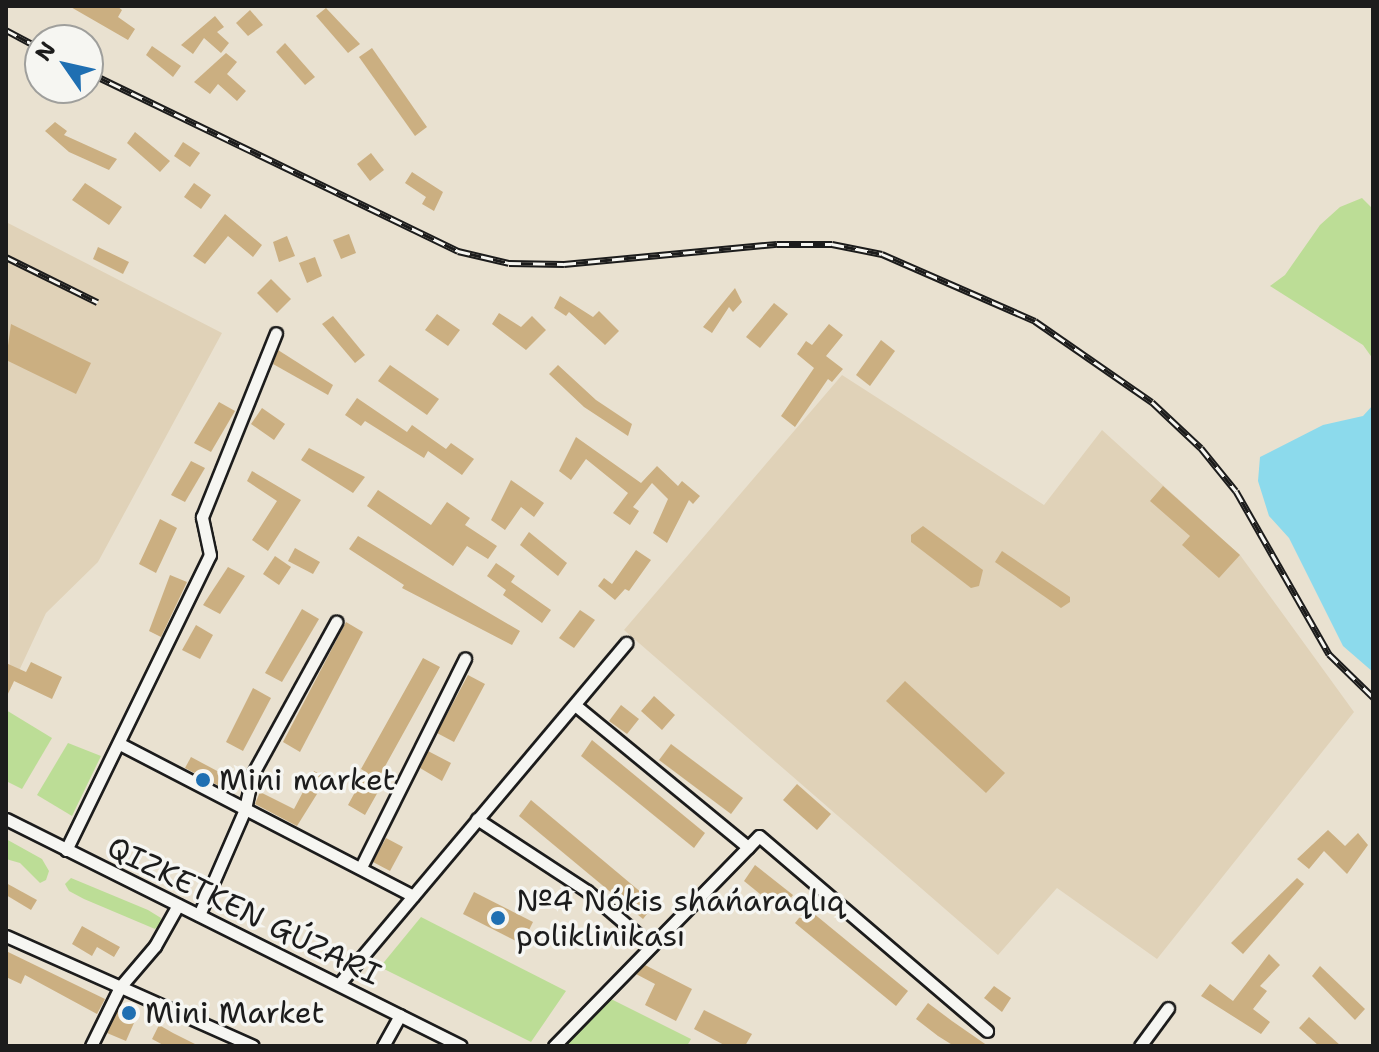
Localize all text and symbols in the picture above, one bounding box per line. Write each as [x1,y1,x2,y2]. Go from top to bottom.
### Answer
north arrow [24,24,104,104]
text: N [28,36,62,67]
place label: Mini market [219,762,396,798]
marker: Mini market [194,771,212,789]
street label: QIZKETKEN GÚZARI [101,829,387,993]
place label: №4 Nókis shańaraqlıq poliklinikası [516,883,844,954]
marker: №4 Nókis shańaraqlıq poliklinikası [487,907,509,929]
place label: Mini Market [145,995,325,1031]
marker: Mini Market [120,1004,138,1022]

